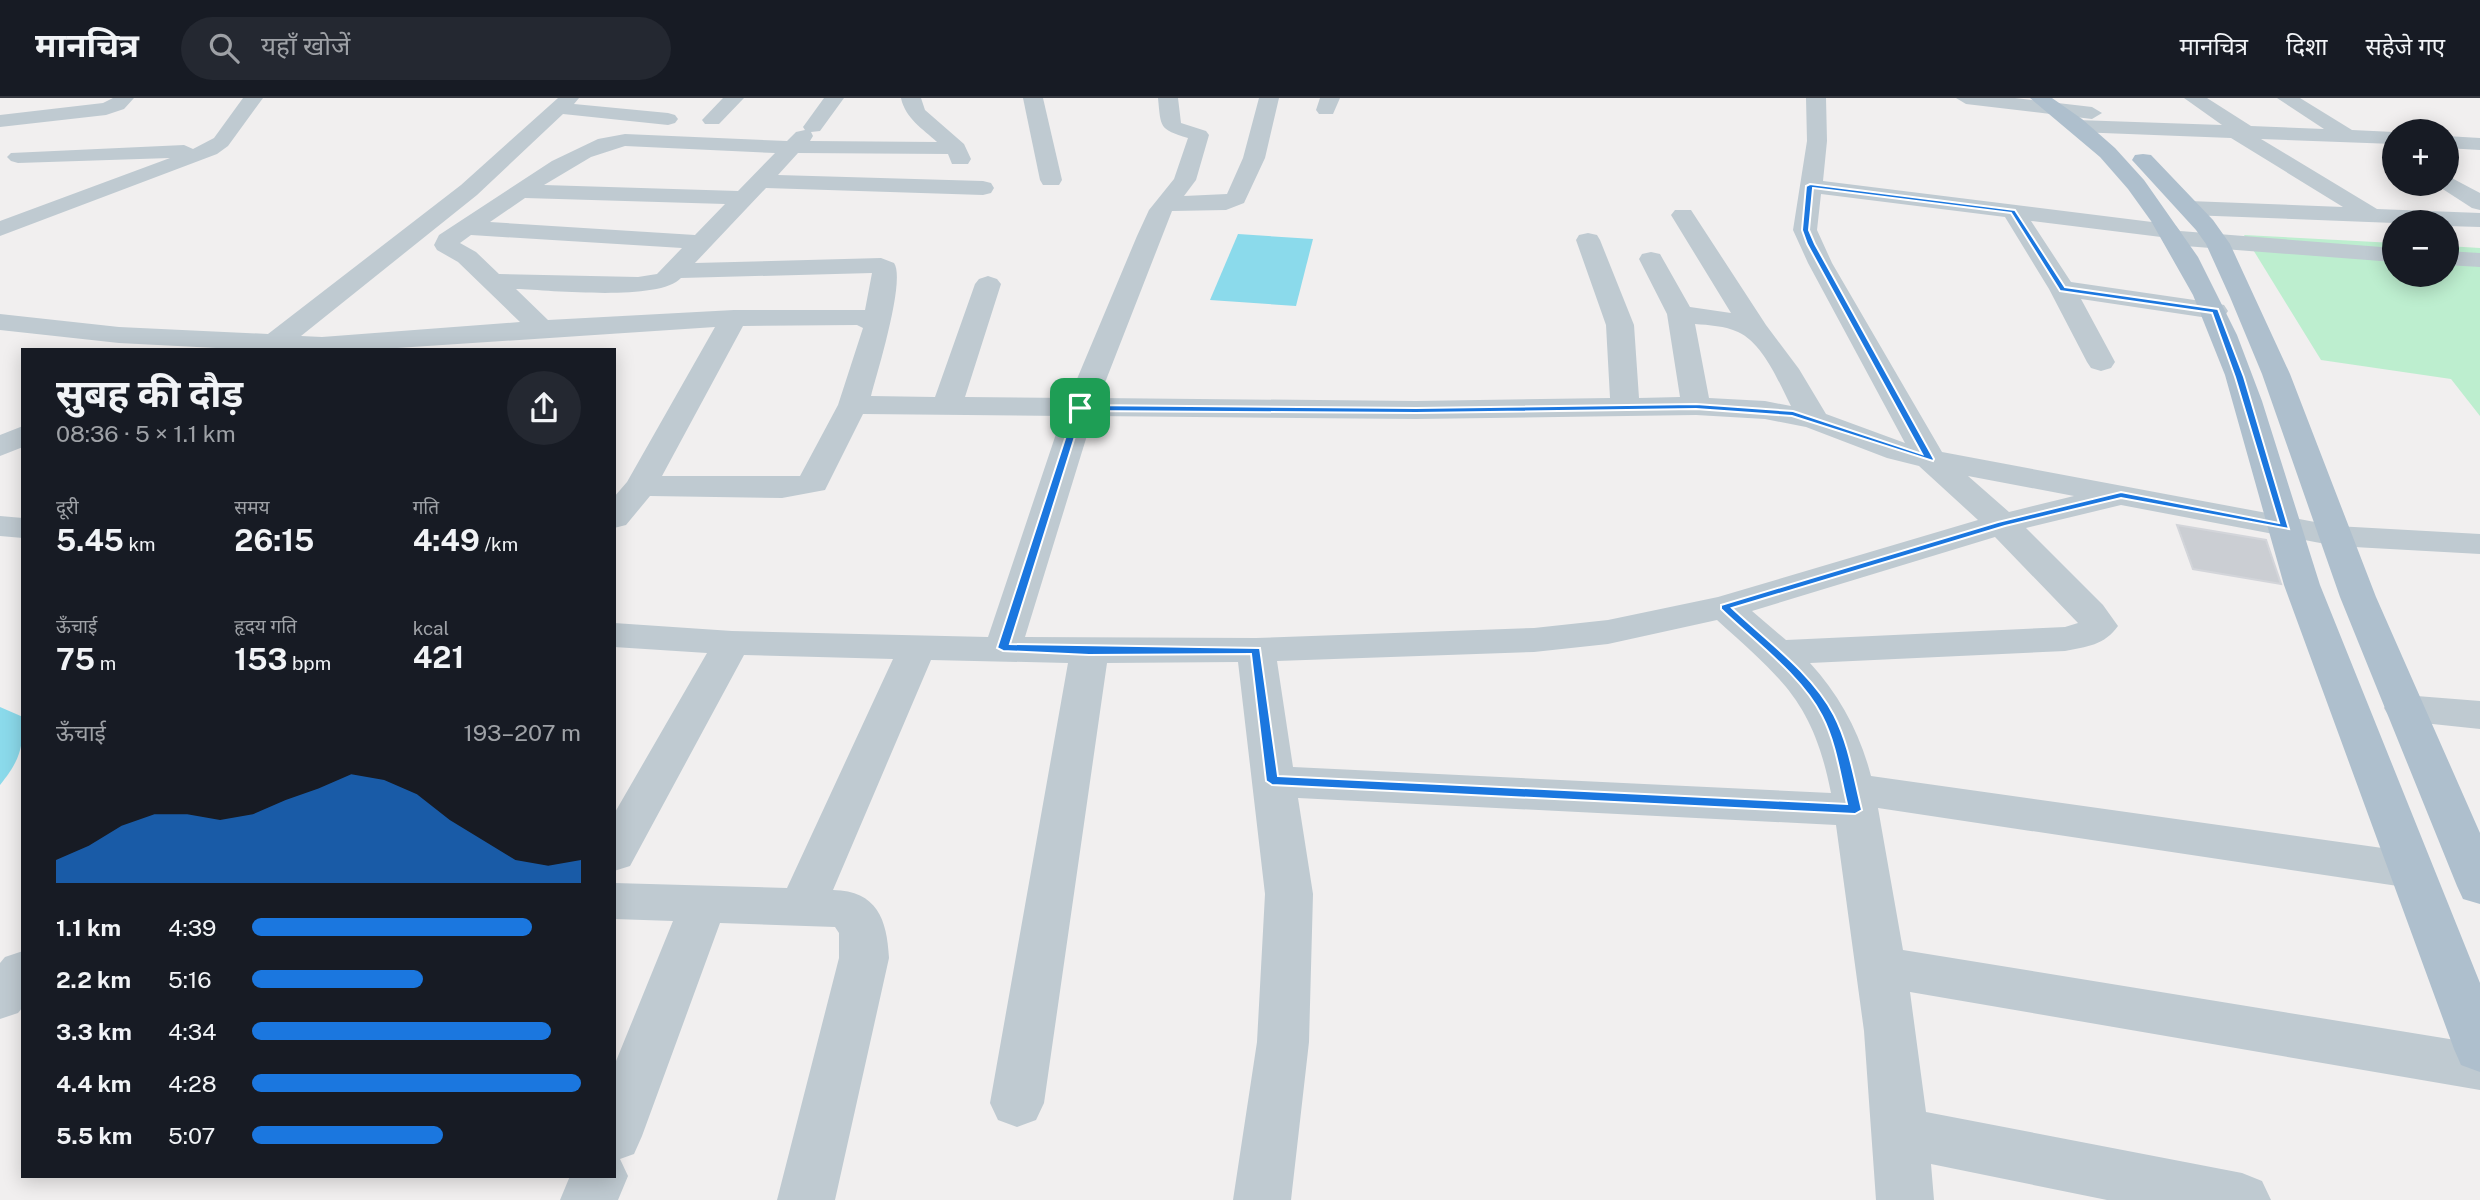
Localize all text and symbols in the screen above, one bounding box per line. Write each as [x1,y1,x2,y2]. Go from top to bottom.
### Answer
search box [181,17,671,80]
text: मानचित्र [35,26,139,64]
icon: search [205,29,243,67]
text: यहाँ खोजें [261,30,350,61]
text: मानचित्र [2180,32,2248,60]
text: दिशा [2286,32,2328,60]
text: सहेजे गए [2366,32,2445,60]
map controls [2382,119,2459,287]
button: + [2382,119,2459,196]
button: − [2382,210,2459,287]
text: सुबह की दौड़ [56,371,243,416]
button: share [507,371,581,445]
pin [1050,378,1110,438]
icon: arrive [1061,389,1099,427]
text: 08:36 · 5 × 1.1 km [56,420,236,447]
text: दूरी [56,496,79,518]
text: समय [234,496,270,518]
text: गति [413,496,439,518]
text: 5.45 [56,522,124,558]
text: 26:15 [234,522,314,558]
text: 4:49 [413,522,480,558]
text: km [124,533,156,555]
text: /km [480,533,518,555]
text: ऊँचाई [56,615,97,637]
text: हृदय गति [234,615,297,637]
text: kcal [413,617,449,639]
text: 421 [413,639,464,675]
text: 75 [56,641,95,677]
text: 153 [234,641,287,677]
text: m [95,652,116,674]
text: bpm [287,652,331,674]
text: ऊँचाई [56,719,106,746]
text: 193–207 m [464,719,581,746]
text: 1.1 km [56,914,121,941]
text: 4:39 [168,914,216,941]
text: 2.2 km [56,966,131,993]
text: 5:16 [168,966,212,993]
text: 3.3 km [56,1018,132,1045]
text: 4:34 [168,1018,217,1045]
text: 4.4 km [56,1070,131,1097]
text: 4:28 [168,1070,217,1097]
text: 5.5 km [56,1122,132,1149]
text: 5:07 [168,1122,215,1149]

